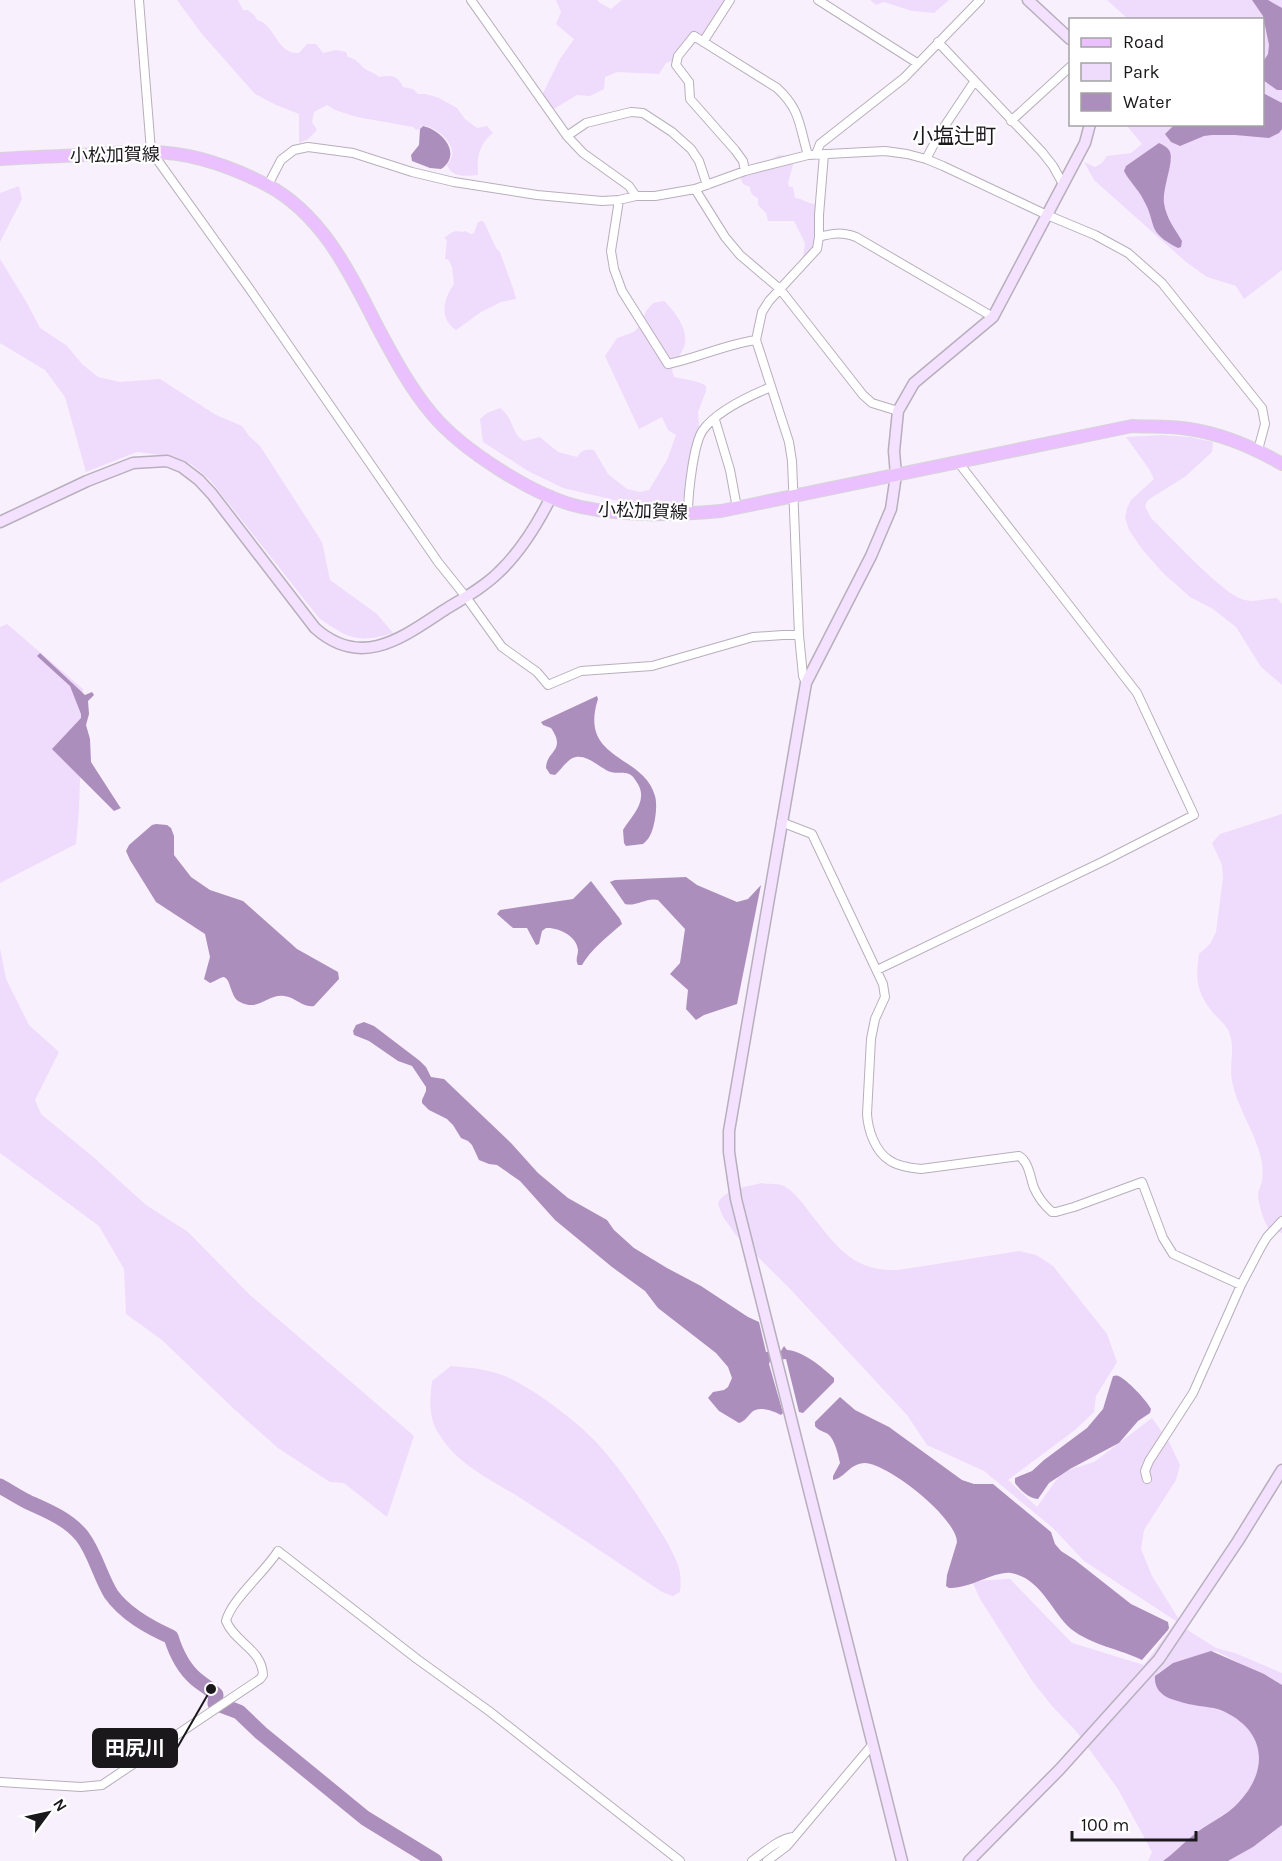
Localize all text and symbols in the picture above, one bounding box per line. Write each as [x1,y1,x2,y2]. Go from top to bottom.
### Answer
legend [1069,18,1264,126]
text: Road [1123,31,1164,53]
text: Park [1123,61,1160,83]
text: Water [1123,91,1171,113]
district label: 小塩辻町 [912,124,996,148]
street label: 小松加賀線 [70,143,160,167]
street label: 小松加賀線 [598,498,688,524]
callout: 田尻川 [93,1729,177,1767]
text: 田尻川 [105,1737,165,1760]
north arrow [18,1783,78,1843]
text: N [49,1795,71,1815]
scale bar [1072,1804,1196,1842]
text: 100 m [1081,1814,1129,1836]

